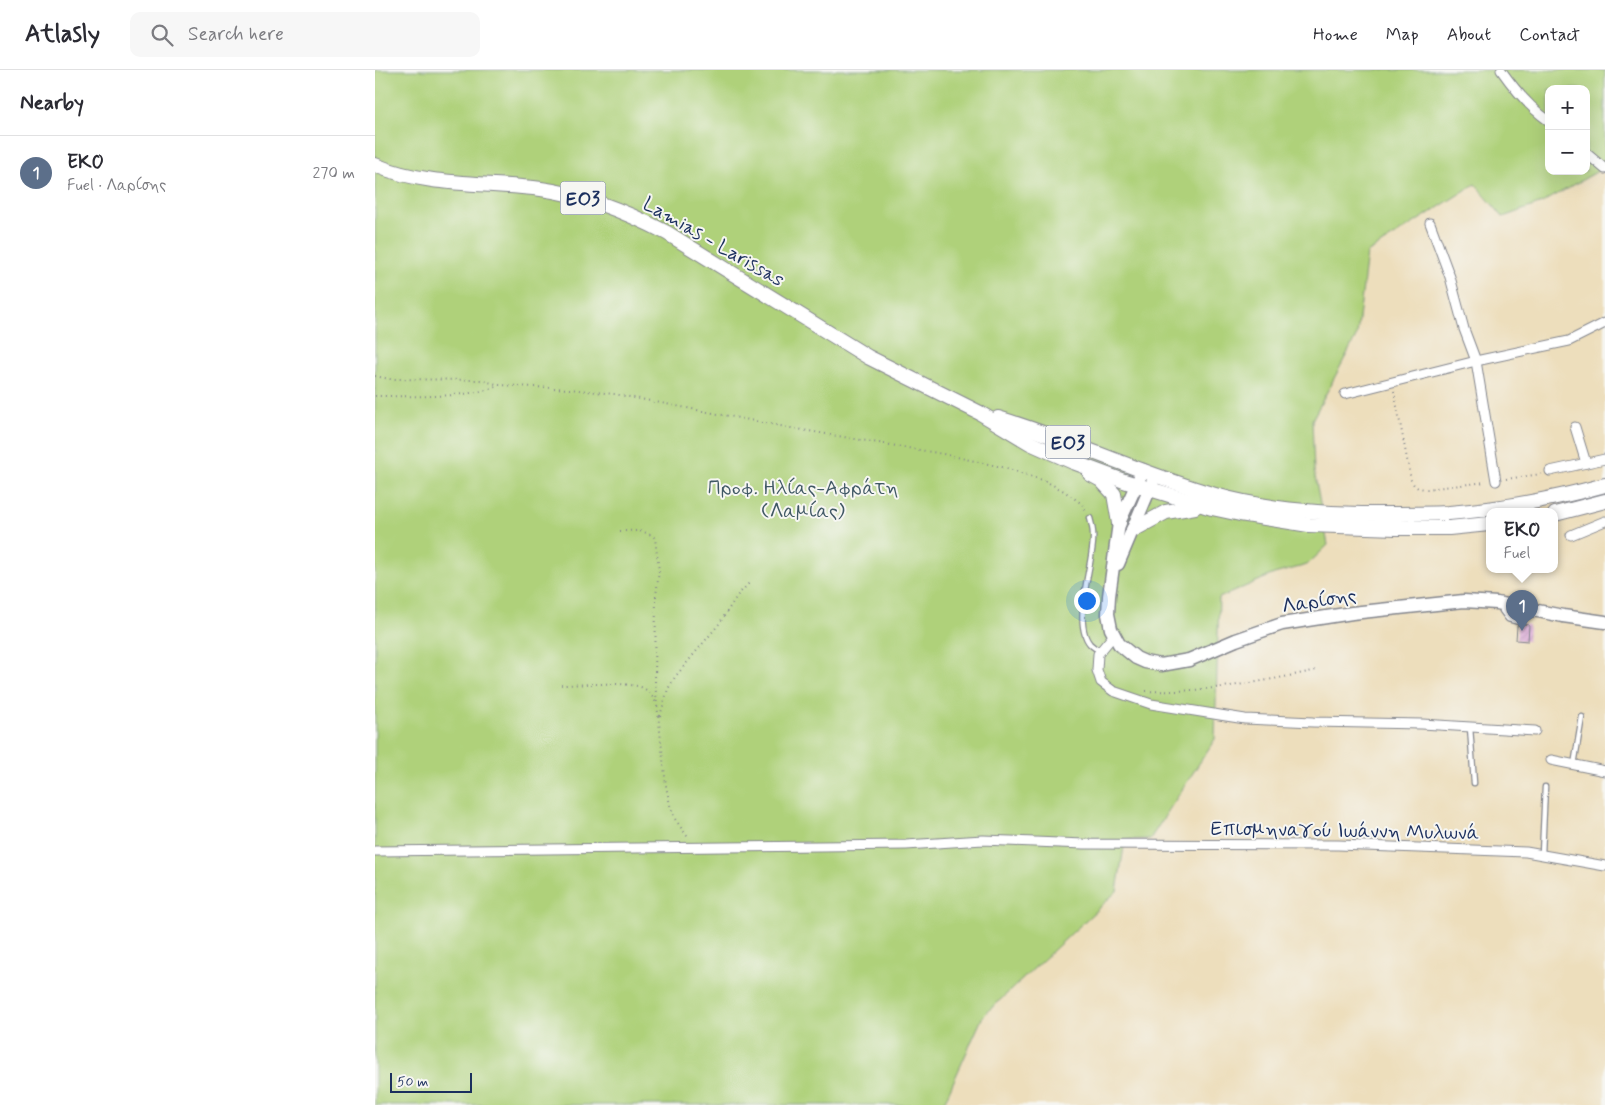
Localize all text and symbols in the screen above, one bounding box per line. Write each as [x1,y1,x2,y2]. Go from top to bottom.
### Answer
search box [130,12,480,57]
text: Atlasly [25,19,100,50]
icon: search [148,21,176,49]
text: Search here [188,22,284,47]
text: Home [1313,23,1358,47]
text: Map [1386,23,1419,47]
text: About [1447,23,1491,47]
text: Contact [1519,23,1580,47]
map controls [1545,85,1590,175]
button: + [1545,85,1590,130]
text: Nearby [20,89,84,117]
button: − [1545,130,1590,175]
text: EKO [67,150,104,175]
text: 1 [32,163,40,184]
text: 270 m [312,163,355,184]
text: Fuel · Λαρίσης [67,175,166,196]
road number: ΕΟ3 [561,182,605,214]
street label: Lamias - Larissas [638,191,789,294]
road number: ΕΟ3 [1045,426,1091,458]
park label: Προφ. Ηλίας-Αφράτη (Λαμίας) [708,475,898,525]
popup [1486,508,1558,573]
text: EKO [1504,518,1540,543]
text: Fuel [1504,543,1530,564]
street label: Λαρίσης [1280,582,1359,621]
your location [1074,588,1100,614]
pin: 1 [1506,590,1538,631]
street label: Επισμηναγού Ιωάννη Μυλωνά [1210,816,1480,847]
scale bar [390,1070,473,1093]
text: 50 m [397,1073,428,1091]

